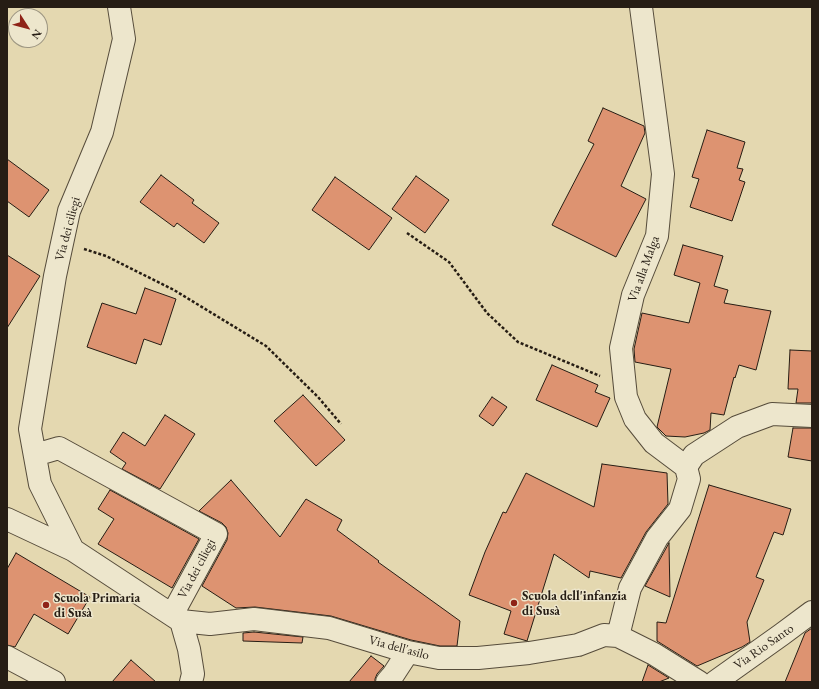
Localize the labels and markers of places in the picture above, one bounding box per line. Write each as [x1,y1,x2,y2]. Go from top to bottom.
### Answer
place label: Scuola dell'infanzia di Susà [522,588,627,619]
place label: Scuola Primaria di Susà [54,590,140,621]
marker: Scuola dell'infanzia di Susà [509,598,519,608]
marker: Scuola Primaria di Susà [41,600,51,610]

